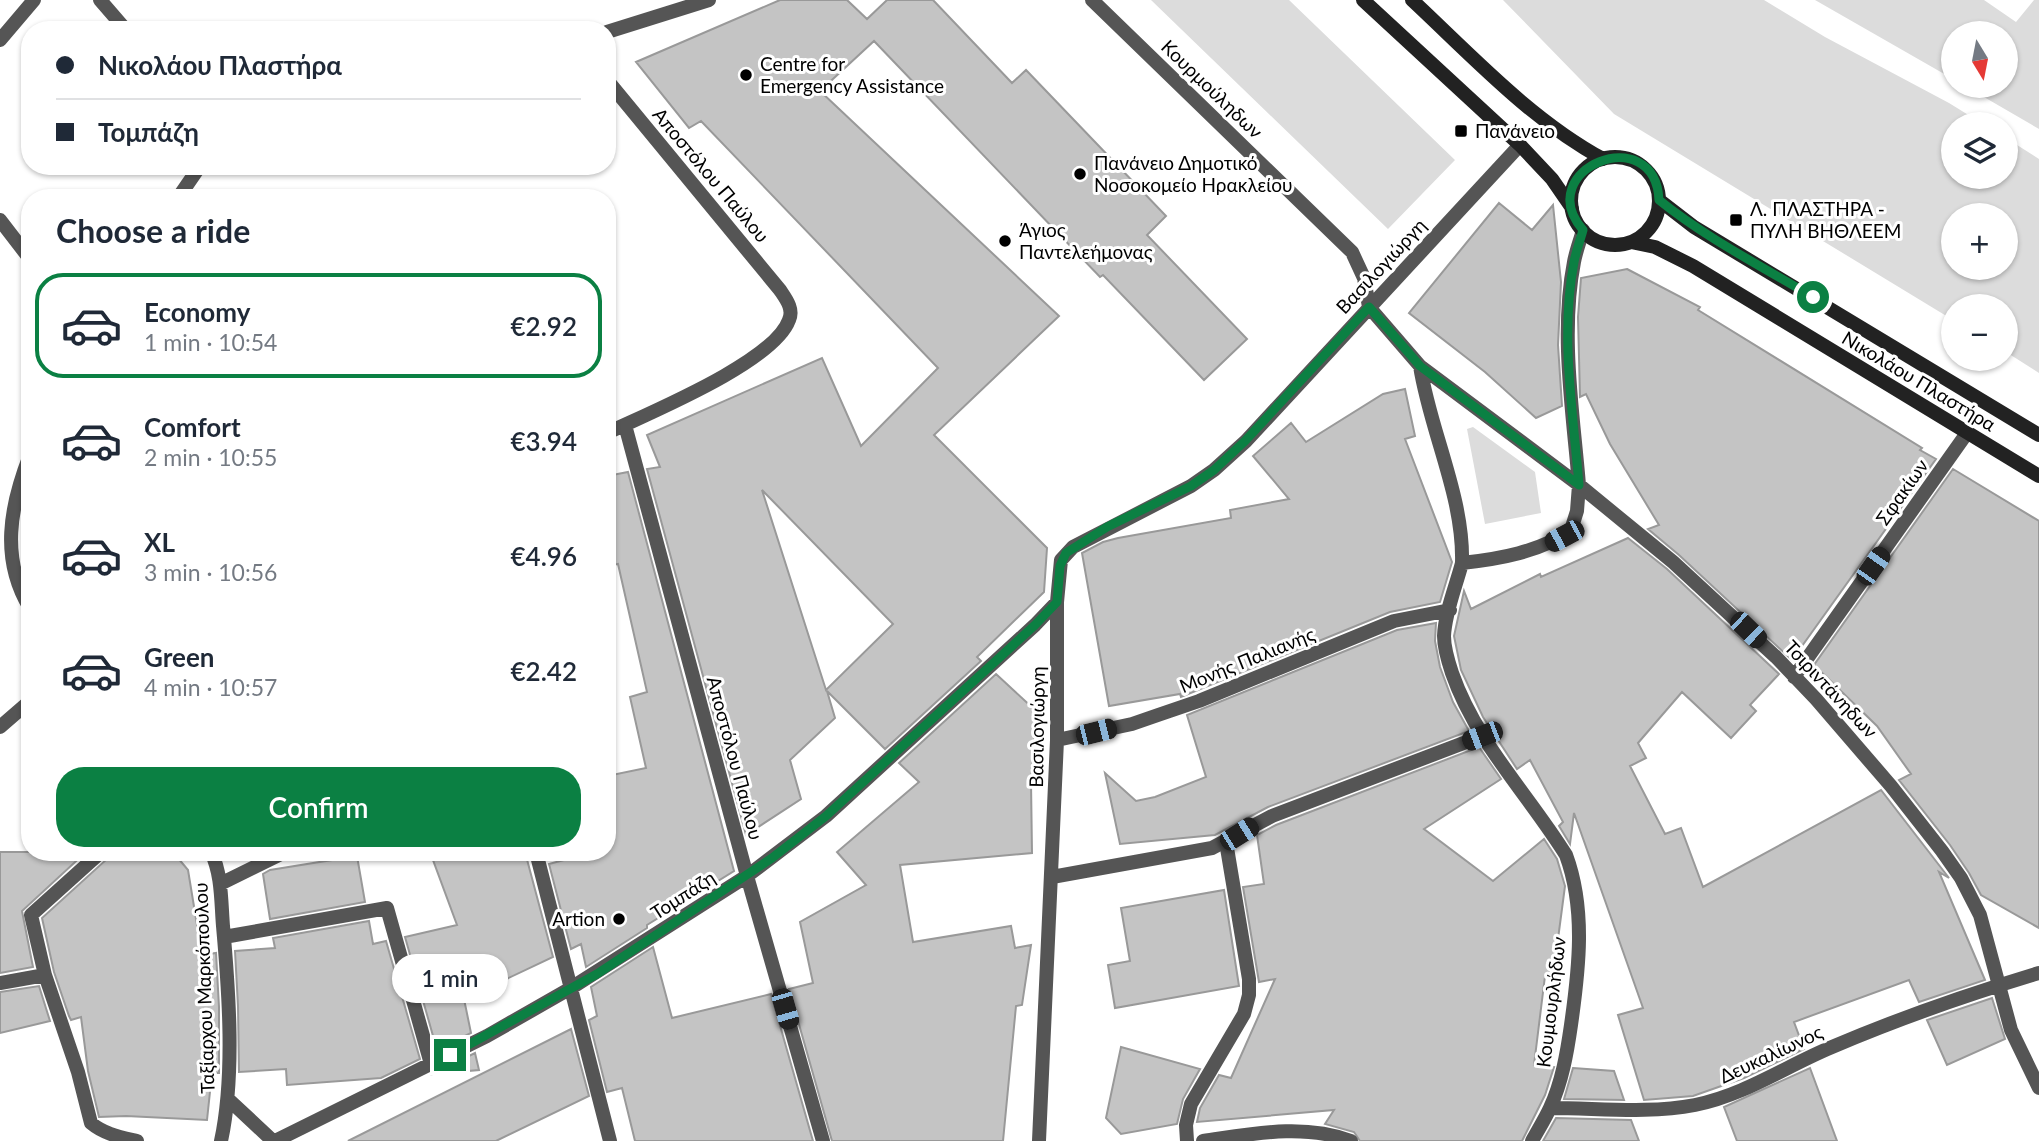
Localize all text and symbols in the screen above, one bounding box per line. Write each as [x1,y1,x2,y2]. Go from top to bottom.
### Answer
north arrow [1941,21,2018,98]
map controls [1941,21,2018,371]
street label: Κουρμούληδων [1157,35,1268,143]
text: Νικολάου Πλαστήρα [98,49,342,81]
place label: Centre for Emergency Assistance [760,52,944,97]
marker: Centre for Emergency Assistance [738,67,754,83]
street label: Αποστόλου Παύλου [648,103,774,247]
button: layers [1941,112,2018,189]
text: Τομπάζη [98,116,199,148]
place label: Πανάνειο [1475,119,1555,142]
marker: Πανάνειο [1453,123,1469,139]
place label: Πανάνειο Δημοτικό Νοσοκομείο Ηρακλείου [1094,151,1292,196]
marker: Πανάνειο Δημοτικό Νοσοκομείο Ηρακλείου [1072,166,1088,182]
place label: Λ. ΠΛΑΣΤΗΡΑ - ΠΥΛΗ ΒΗΘΛΕΕΜ [1750,197,1901,242]
button: + [1941,203,2018,280]
text: Choose a ride [56,211,250,250]
marker: Λ. ΠΛΑΣΤΗΡΑ - ΠΥΛΗ ΒΗΘΛΕΕΜ [1728,212,1744,228]
street label: Βασιλογιώργη [1331,213,1430,318]
place label: Άγιος Παντελεήμονας [1019,218,1153,263]
marker: Άγιος Παντελεήμονας [997,233,1013,249]
route start [1797,281,1829,313]
icon: car [60,294,123,357]
button: − [1941,294,2018,371]
text: Economy [144,296,250,328]
text: €2.92 [511,310,577,342]
street label: Νικολάου Πλαστήρα [1838,326,2001,436]
text: 1 min · 10:54 [144,328,277,356]
icon: car [60,409,123,472]
text: Comfort [144,411,241,443]
text: €3.94 [511,425,577,457]
text: 2 min · 10:55 [144,443,277,471]
street label: Σφακίων [1871,454,1933,529]
car [1541,517,1588,555]
icon: car [60,524,123,587]
text: XL [144,526,175,558]
text: €4.96 [511,540,577,572]
car [1853,543,1894,589]
text: 3 min · 10:56 [144,558,277,586]
car [1726,608,1771,652]
street label: Μονής Παλιανής [1176,622,1318,697]
street label: Τσιριντάνηδων [1780,635,1883,743]
icon: car [60,639,123,702]
text: Green [144,641,214,673]
text: €2.42 [511,655,577,687]
street label: Βασιλογιώργη [1024,666,1049,788]
text: 4 min · 10:57 [144,673,277,701]
street label: Αποστόλου Παύλου [703,674,768,842]
car [1074,717,1119,747]
car [1459,719,1506,753]
button: Confirm [56,767,581,847]
car [1216,814,1263,854]
street label: Τομπάζη [646,865,719,924]
street label: Ταξίαρχου Μαρκόπουλου [188,882,219,1094]
place label: Artion [552,907,605,930]
marker: Artion [611,911,627,927]
street label: Κουμουρλήδων [1531,935,1570,1069]
callout: 1 min [392,954,508,1002]
text: 1 min [422,964,478,992]
car [770,986,801,1032]
street label: Δευκαλίωνος [1716,1020,1826,1087]
route end [434,1039,466,1071]

